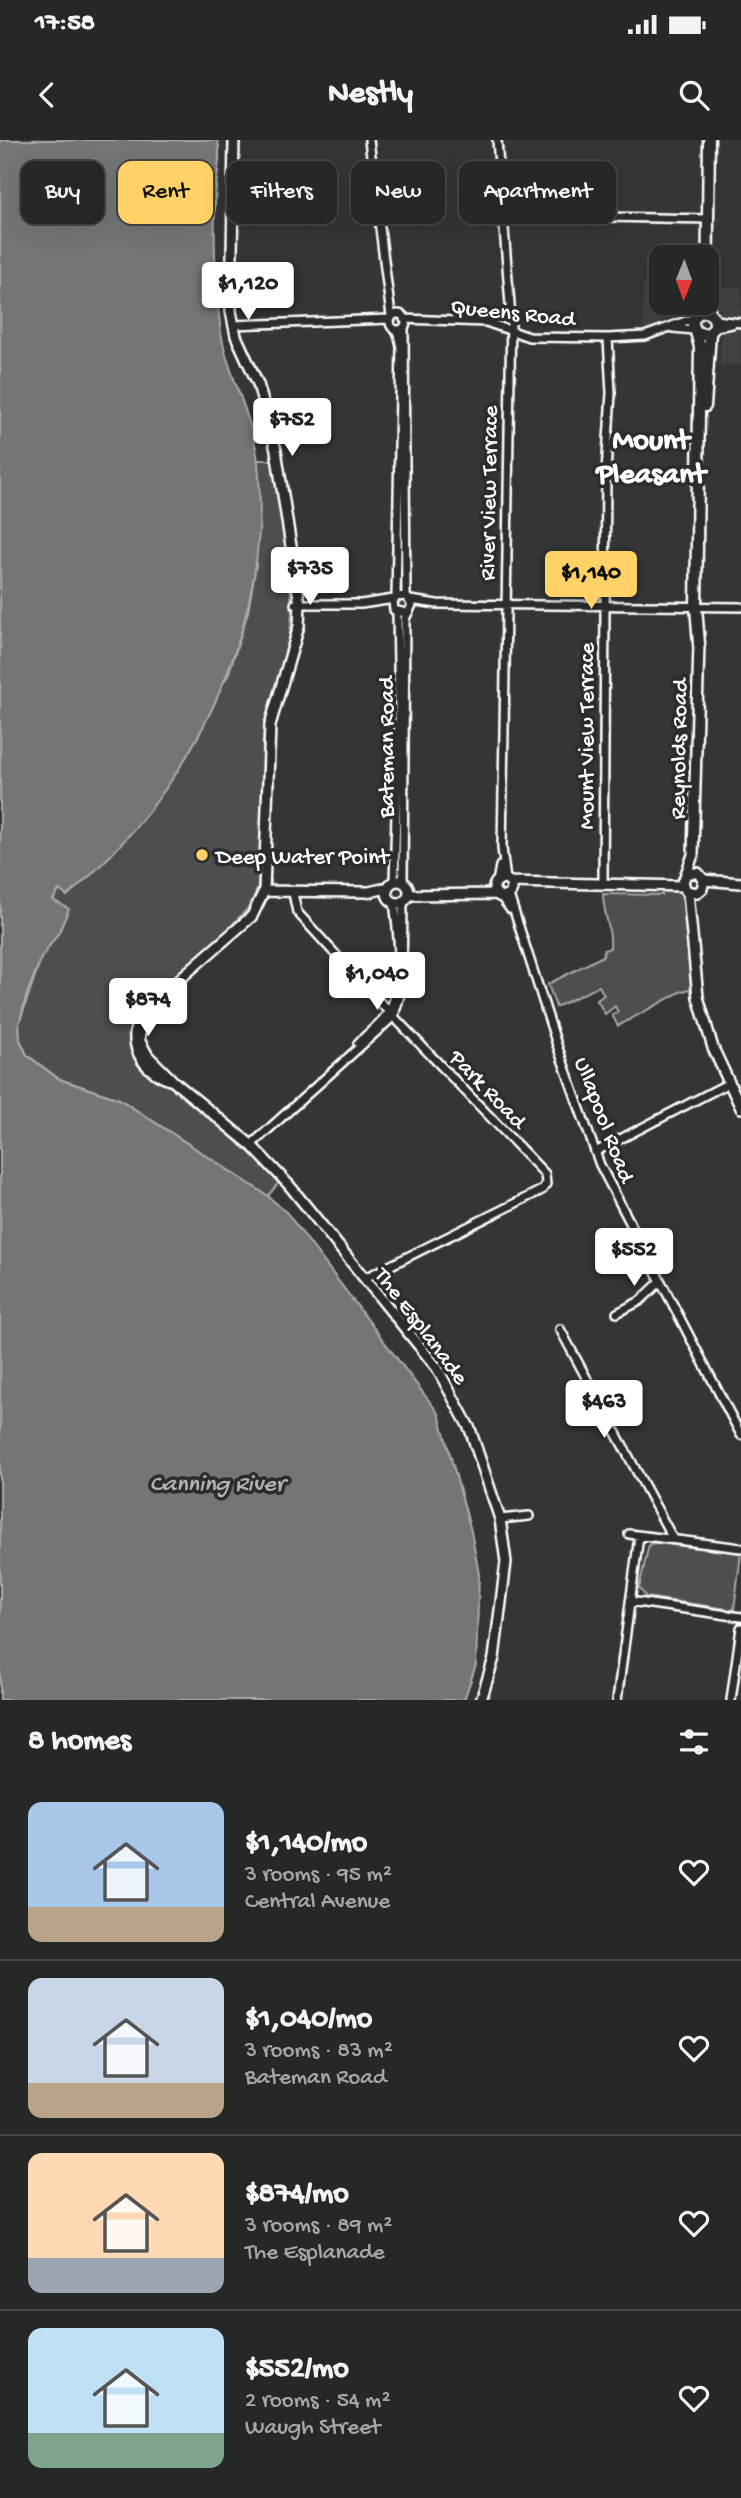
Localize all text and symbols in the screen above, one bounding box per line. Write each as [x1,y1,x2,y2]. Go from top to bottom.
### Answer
text: 17:58 [35,9,95,40]
icon: back [28,76,66,114]
text: Nestly [328,76,413,114]
icon: search [675,76,713,114]
chip: Buy [21,161,104,224]
chip: Rent [118,161,213,224]
chip: Filters [227,161,337,224]
chip: New [351,161,445,224]
chip: Apartment [459,161,616,224]
north arrow [649,245,719,315]
map controls [649,245,719,315]
pin: $1,120 [191,262,305,322]
text: $1,120 [218,271,278,298]
street label: Queens Road [449,295,578,335]
pin: $752 [251,398,333,458]
street label: River View Terrace [475,404,506,581]
text: $752 [269,407,315,434]
district label: Mount Pleasant [594,425,709,494]
pin: $735 [269,547,351,607]
pin: $1,140 [534,552,648,611]
text: $735 [287,556,333,583]
text: $1,140 [561,560,621,587]
street label: Mount View Terrace [575,641,602,829]
street label: Bateman Road [375,675,402,819]
street label: Reynolds Road [666,677,695,820]
place label: Deep Water Point [214,845,390,872]
marker: Deep Water Point [194,847,210,863]
pin: $1,040 [320,952,434,1012]
text: $1,040 [345,961,409,988]
pin: $874 [107,978,189,1038]
text: $874 [125,987,171,1014]
street label: Park Road [442,1045,532,1137]
street label: Ullapool Road [566,1054,640,1188]
pin: $552 [593,1228,675,1288]
text: $552 [611,1237,657,1264]
street label: The Esplanade [366,1262,474,1392]
pin: $463 [563,1380,645,1440]
text: $463 [582,1389,626,1416]
water label: Canning River [150,1471,289,1500]
icon: filters [675,1723,713,1761]
text: 8 homes [28,1725,131,1760]
text: $1,140/mo [245,1827,367,1862]
icon: home [84,1830,168,1914]
icon: heart [675,1853,713,1891]
text: 3 rooms · 95 m² [245,1862,392,1889]
text: Central Avenue [245,1889,390,1916]
text: $1,040/mo [245,2003,372,2038]
icon: home [84,2006,168,2090]
icon: heart [675,2029,713,2067]
text: 3 rooms · 83 m² [245,2038,393,2065]
text: Bateman Road [245,2065,387,2092]
text: $874/mo [245,2178,349,2213]
icon: home [84,2181,168,2265]
icon: heart [675,2204,713,2242]
text: 3 rooms · 89 m² [245,2213,392,2240]
text: The Esplanade [245,2240,385,2267]
text: $552/mo [245,2353,349,2388]
icon: home [84,2356,168,2440]
icon: heart [675,2379,713,2417]
text: 2 rooms · 54 m² [245,2388,391,2415]
text: Waugh Street [245,2415,380,2442]

